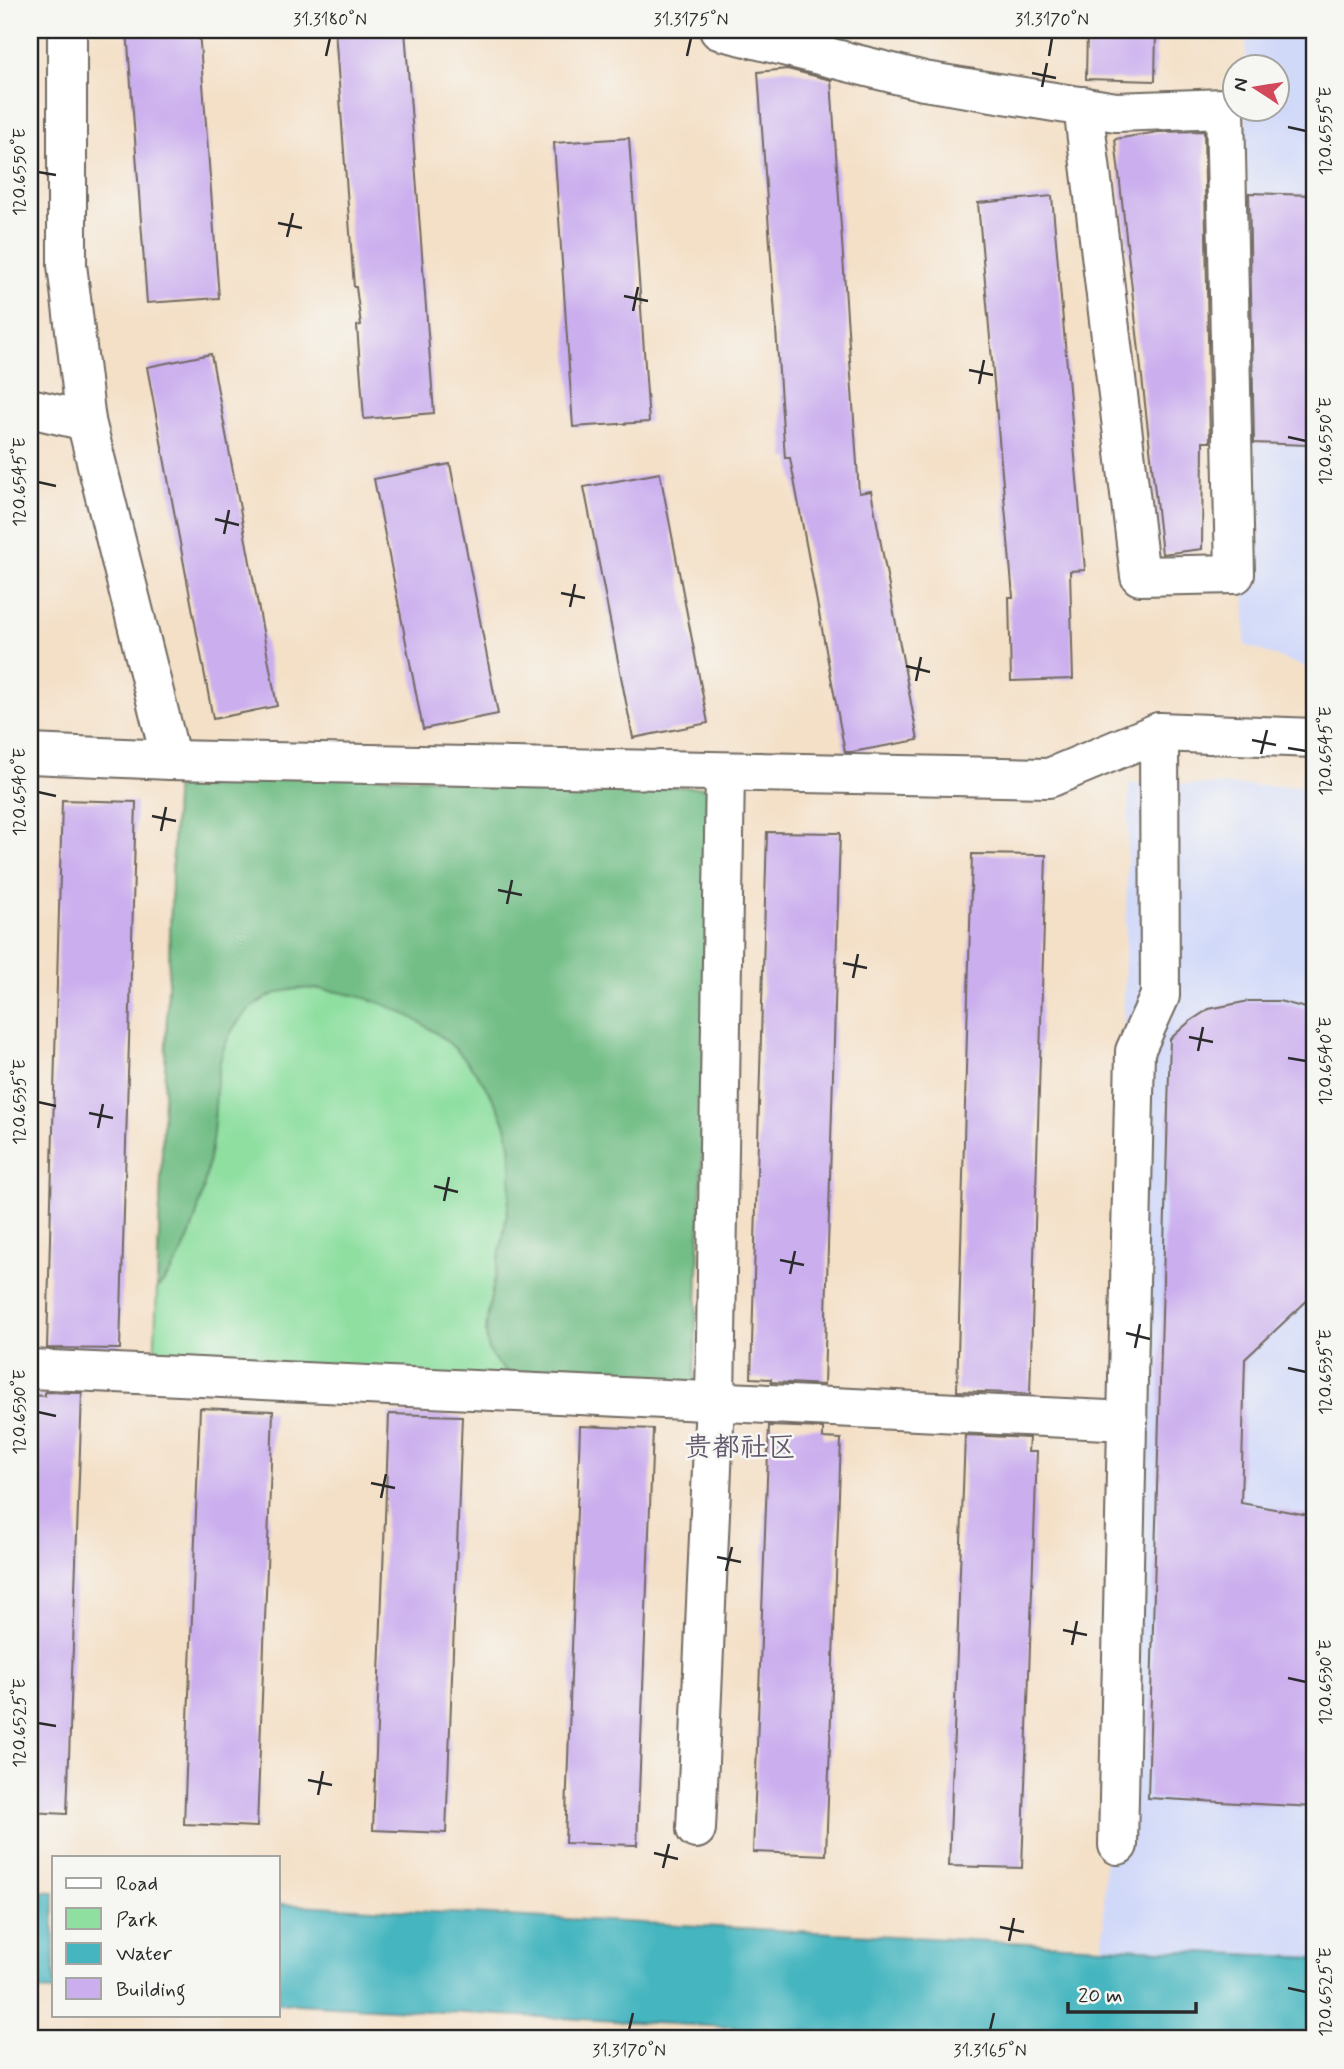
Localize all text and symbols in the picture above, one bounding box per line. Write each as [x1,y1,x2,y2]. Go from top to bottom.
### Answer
text: 31.3180°N [293,8,367,32]
text: 31.3175°N [654,8,728,32]
text: 31.3170°N [1015,8,1089,32]
north arrow [1222,52,1292,122]
text: N [1227,76,1254,94]
text: 120.6555°E [1314,87,1338,175]
text: 120.6550°E [8,128,32,216]
text: 120.6550°E [1314,397,1338,485]
text: 120.6545°E [8,437,32,527]
text: 120.6545°E [1314,706,1338,796]
text: 120.6540°E [8,748,32,836]
text: 120.6540°E [1314,1017,1338,1105]
text: 120.6535°E [8,1059,32,1145]
text: 120.6535°E [1314,1329,1338,1415]
text: 120.6530°E [8,1369,32,1455]
district label: 贵都社区 [684,1430,796,1467]
text: 120.6530°E [1314,1639,1338,1725]
text: 120.6525°E [8,1678,32,1768]
legend [52,1856,280,2016]
text: Road [116,1870,158,1898]
text: Park [116,1906,158,1934]
text: Water [116,1940,172,1968]
text: 120.6525°E [1314,1947,1338,2037]
scale bar [1068,1971,1195,2015]
text: Building [116,1976,186,2006]
text: 20 m [1078,1982,1123,2010]
text: 31.3170°N [592,2039,666,2063]
text: 31.3165°N [953,2039,1027,2063]

